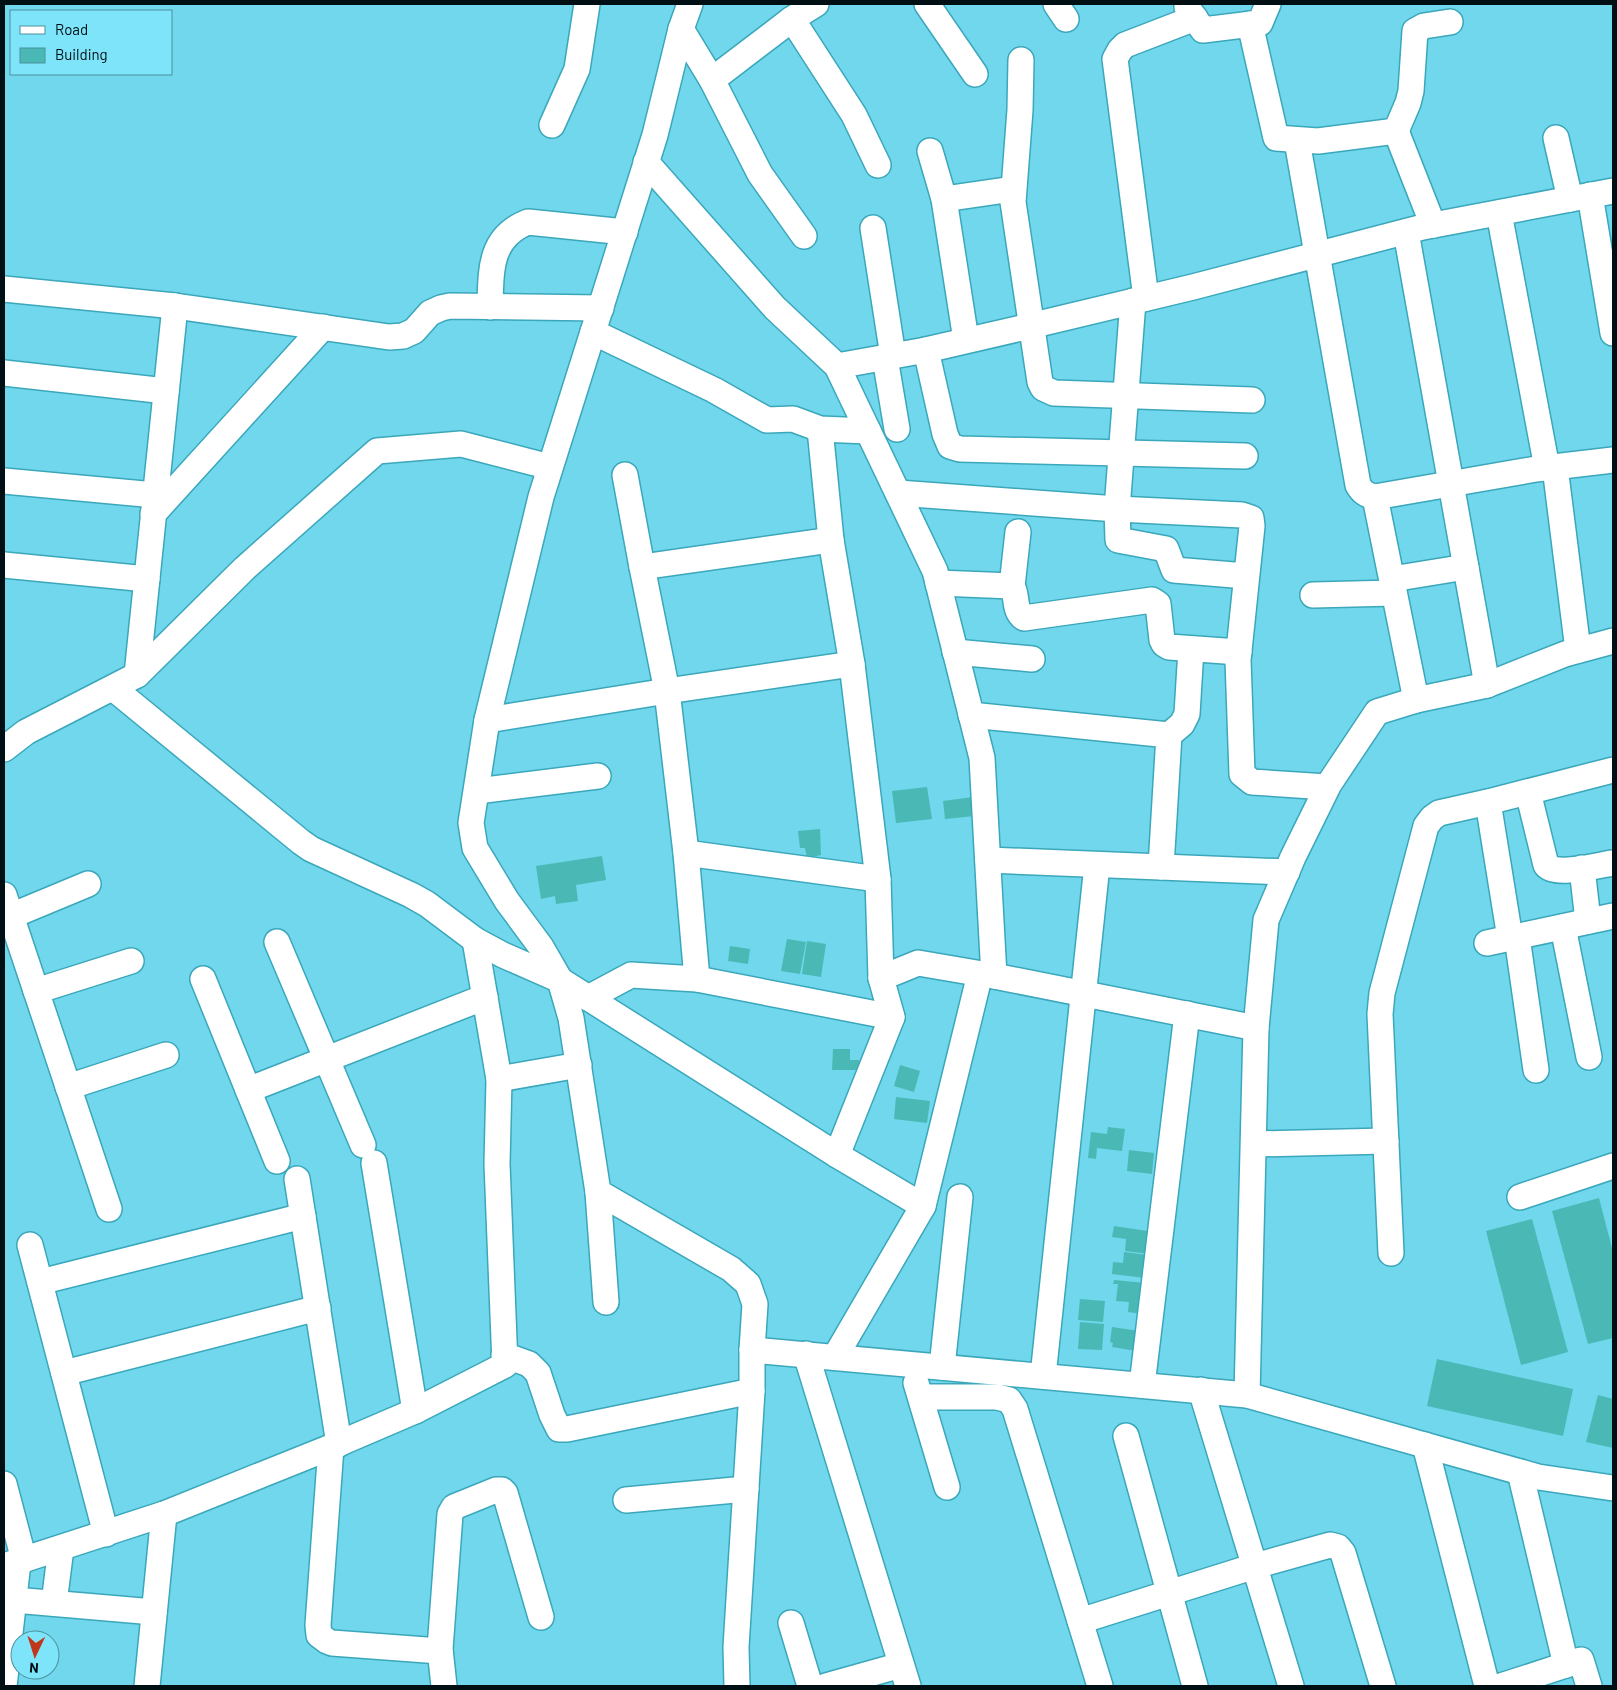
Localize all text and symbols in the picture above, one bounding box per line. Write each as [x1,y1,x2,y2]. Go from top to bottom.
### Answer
legend [10,10,172,75]
text: Road [55,20,88,38]
text: Building [55,45,108,63]
north arrow [10,1630,60,1680]
text: N [29,1660,39,1677]

